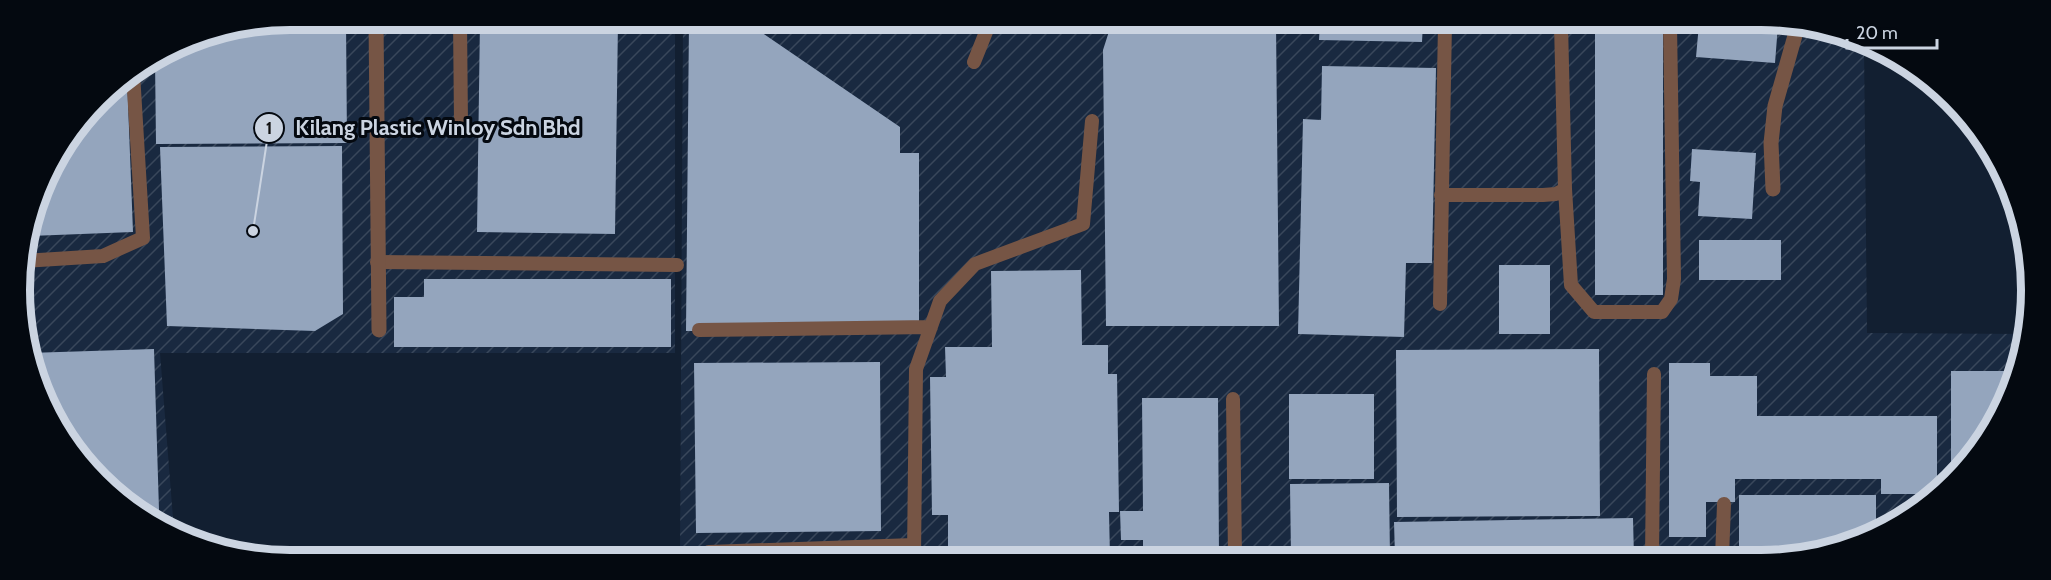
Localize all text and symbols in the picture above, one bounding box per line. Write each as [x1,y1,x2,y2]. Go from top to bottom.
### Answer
scale bar [1847,12,1937,50]
text: 20 m [1856,22,1898,44]
callout: Kilang Plastic Winloy Sdn Bhd [254,108,593,148]
text: Kilang Plastic Winloy Sdn Bhd [295,114,581,141]
text: 1 [266,117,272,139]

